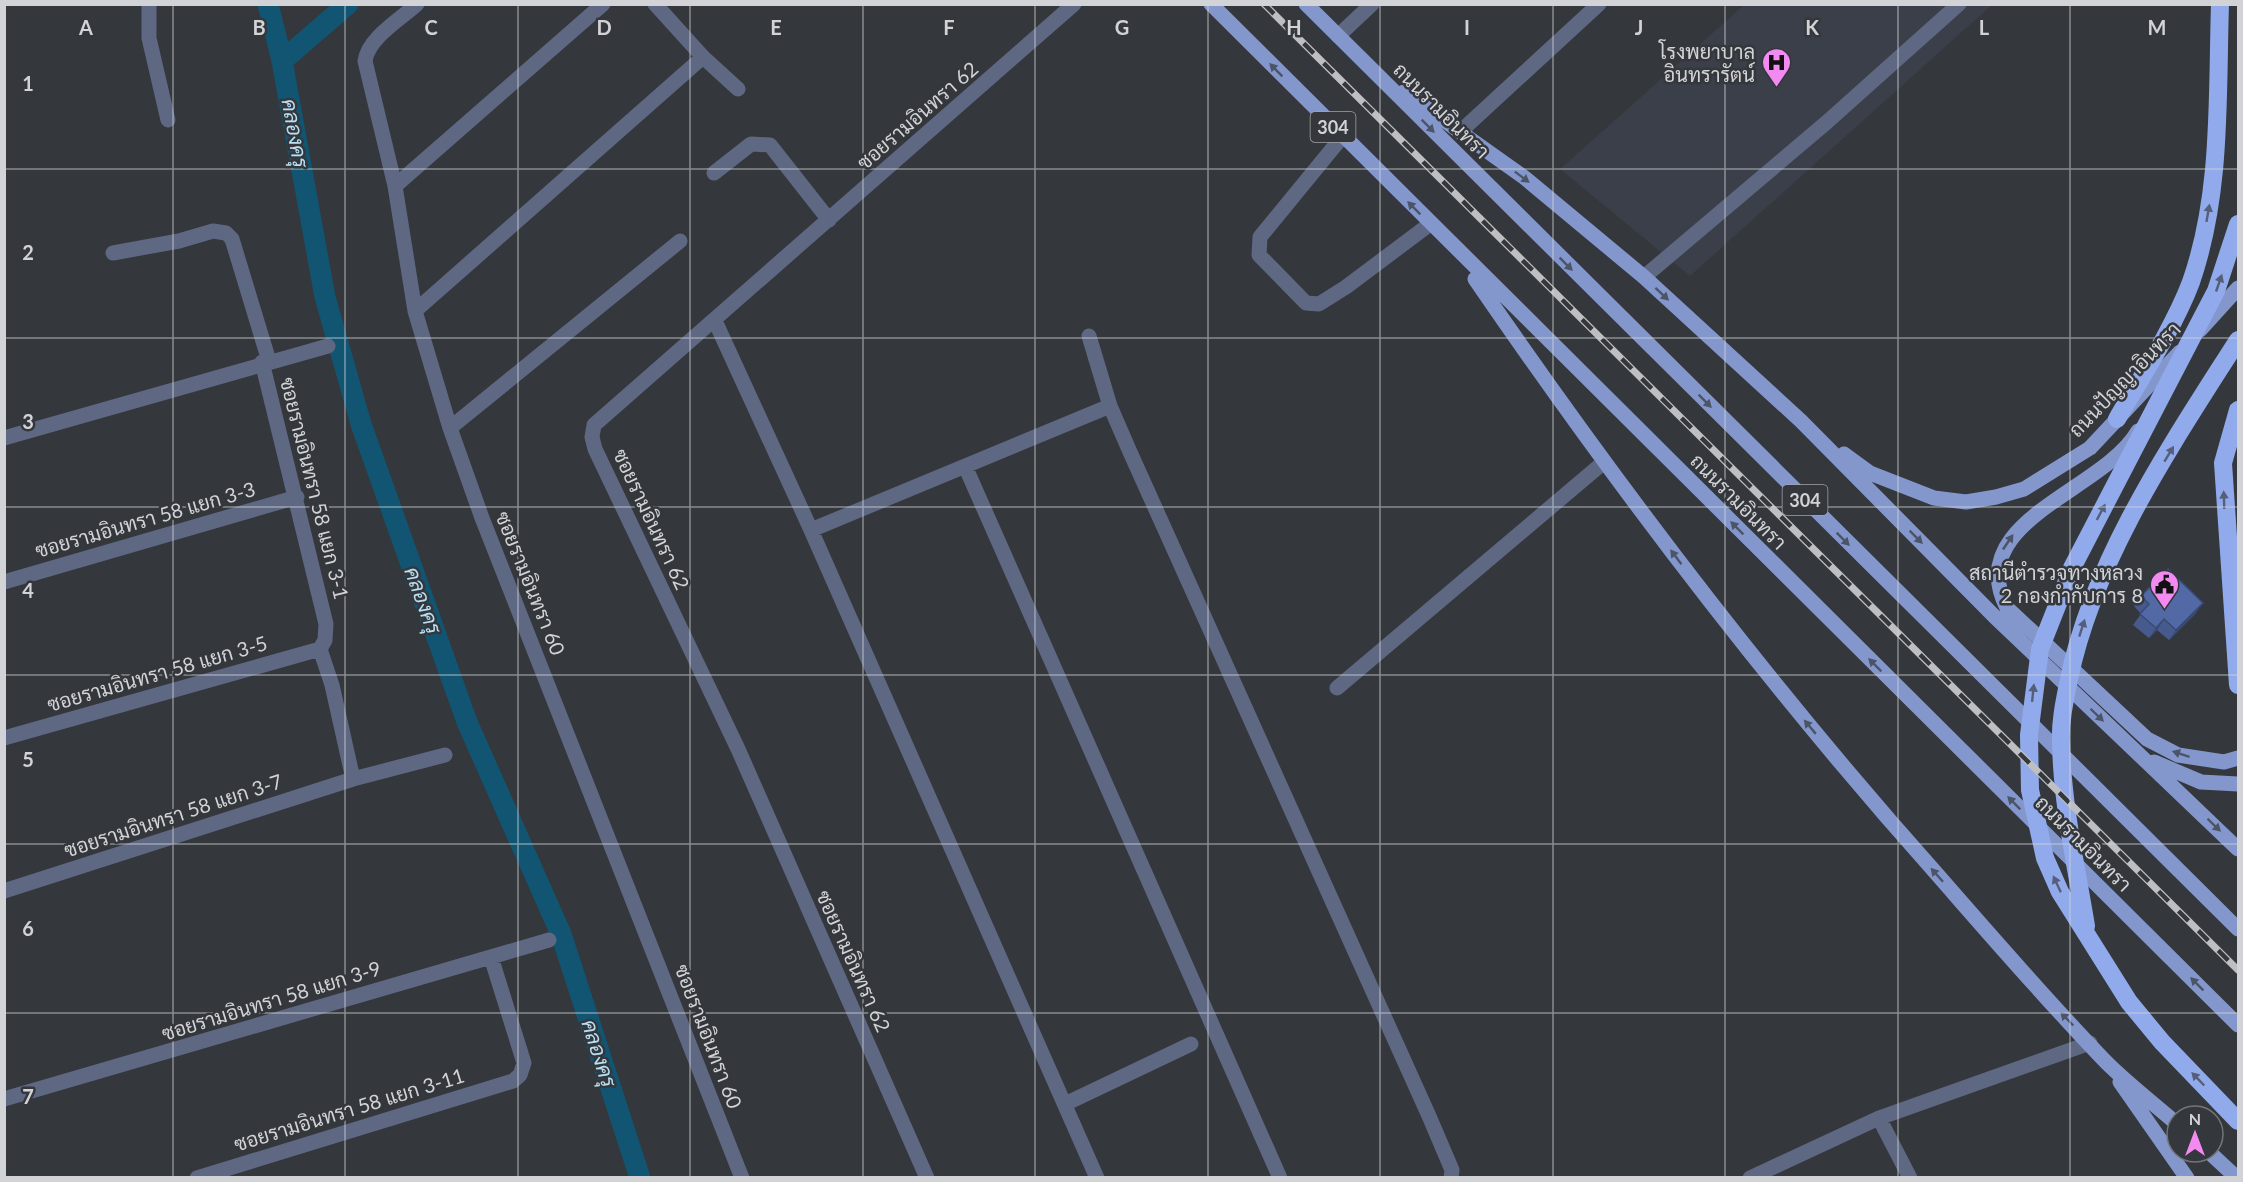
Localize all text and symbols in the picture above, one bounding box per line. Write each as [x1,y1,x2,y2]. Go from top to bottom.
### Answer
text: A [78,15,93,39]
text: B [252,15,266,39]
text: C [424,15,438,39]
text: D [596,15,612,39]
text: E [770,15,782,39]
text: F [943,15,955,39]
text: G [1115,15,1129,39]
text: H [1286,15,1302,39]
text: I [1464,15,1470,39]
text: J [1635,15,1643,39]
text: K [1805,15,1819,39]
text: L [1979,15,1990,39]
text: M [2148,15,2166,39]
place label: โรงพยาบาล อินทรารัตน์ [1658,39,1755,86]
hospital icon: โรงพยาบาล อินทรารัตน์ [1760,46,1792,88]
street label: ซอยรามอินทรา 62 [852,56,982,174]
street label: ถนนรามอินทรา [1389,57,1495,163]
one-way arrow [1269,63,1283,77]
text: 1 [22,71,34,95]
water label: คลองครุ [275,97,314,171]
road number: 304 [1310,112,1356,142]
one-way arrow [1421,119,1435,133]
one-way arrow [1515,170,1530,182]
one-way arrow [1407,201,1421,215]
one-way arrow [2204,204,2213,223]
text: 2 [22,240,34,264]
one-way arrow [1559,256,1573,270]
one-way arrow [2214,274,2224,292]
one-way arrow [1654,287,1669,300]
street label: ถนนปัญญาอินทรา [2063,317,2185,442]
street label: ซอยรามอินทรา 58 แยก 3-1 [276,375,354,601]
one-way arrow [1697,394,1711,408]
text: 3 [22,409,34,433]
street label: ซอยรามอินทรา 62 [609,445,695,593]
one-way arrow [2163,446,2174,462]
street label: ถนนรามอินทรา [1686,448,1792,554]
street label: ซอยรามอินทรา 58 แยก 3-3 [32,476,258,562]
road number: 304 [1782,485,1828,515]
one-way arrow [2219,491,2228,510]
one-way arrow [2096,503,2106,520]
street label: ซอยรามอินทรา 60 [491,508,571,658]
one-way arrow [1729,521,1744,535]
one-way arrow [1908,530,1923,544]
one-way arrow [1836,531,1850,545]
one-way arrow [2002,534,2013,550]
one-way arrow [1670,550,1682,566]
place label: สถานีตำรวจทางหลวง 2 กองกำกับการ 8 [1969,560,2143,607]
water label: คลองครุ [398,563,448,639]
public building icon: สถานีตำรวจทางหลวง 2 กองกำกับการ 8 [2148,568,2180,610]
text: 4 [22,578,34,602]
one-way arrow [2078,619,2087,637]
street label: ซอยรามอินทรา 58 แยก 3-5 [44,630,270,716]
one-way arrow [1869,659,1883,673]
one-way arrow [2028,684,2038,703]
one-way arrow [2090,707,2104,721]
one-way arrow [1803,719,1816,735]
text: 5 [22,747,34,771]
one-way arrow [2172,749,2190,758]
street label: ซอยรามอินทรา 58 แยก 3-7 [61,768,285,862]
street label: ถนนรามอินทรา [2031,790,2137,896]
one-way arrow [2007,796,2021,810]
one-way arrow [2206,818,2220,832]
one-way arrow [1931,868,1944,883]
one-way arrow [2052,875,2061,892]
street label: ซอยรามอินทรา 62 [812,886,896,1036]
text: 6 [22,916,34,940]
street label: ซอยรามอินทรา 58 แยก 3-9 [159,955,383,1045]
street label: ซอยรามอินทรา 60 [670,961,748,1111]
one-way arrow [2190,978,2204,992]
one-way arrow [2061,1013,2075,1027]
water label: คลองครุ [575,1016,623,1092]
street label: ซอยรามอินทรา 58 แยก 3-11 [231,1063,467,1155]
one-way arrow [2191,1072,2205,1086]
text: 7 [22,1084,34,1108]
north arrow [2165,1104,2225,1164]
text: N [2189,1109,2201,1128]

